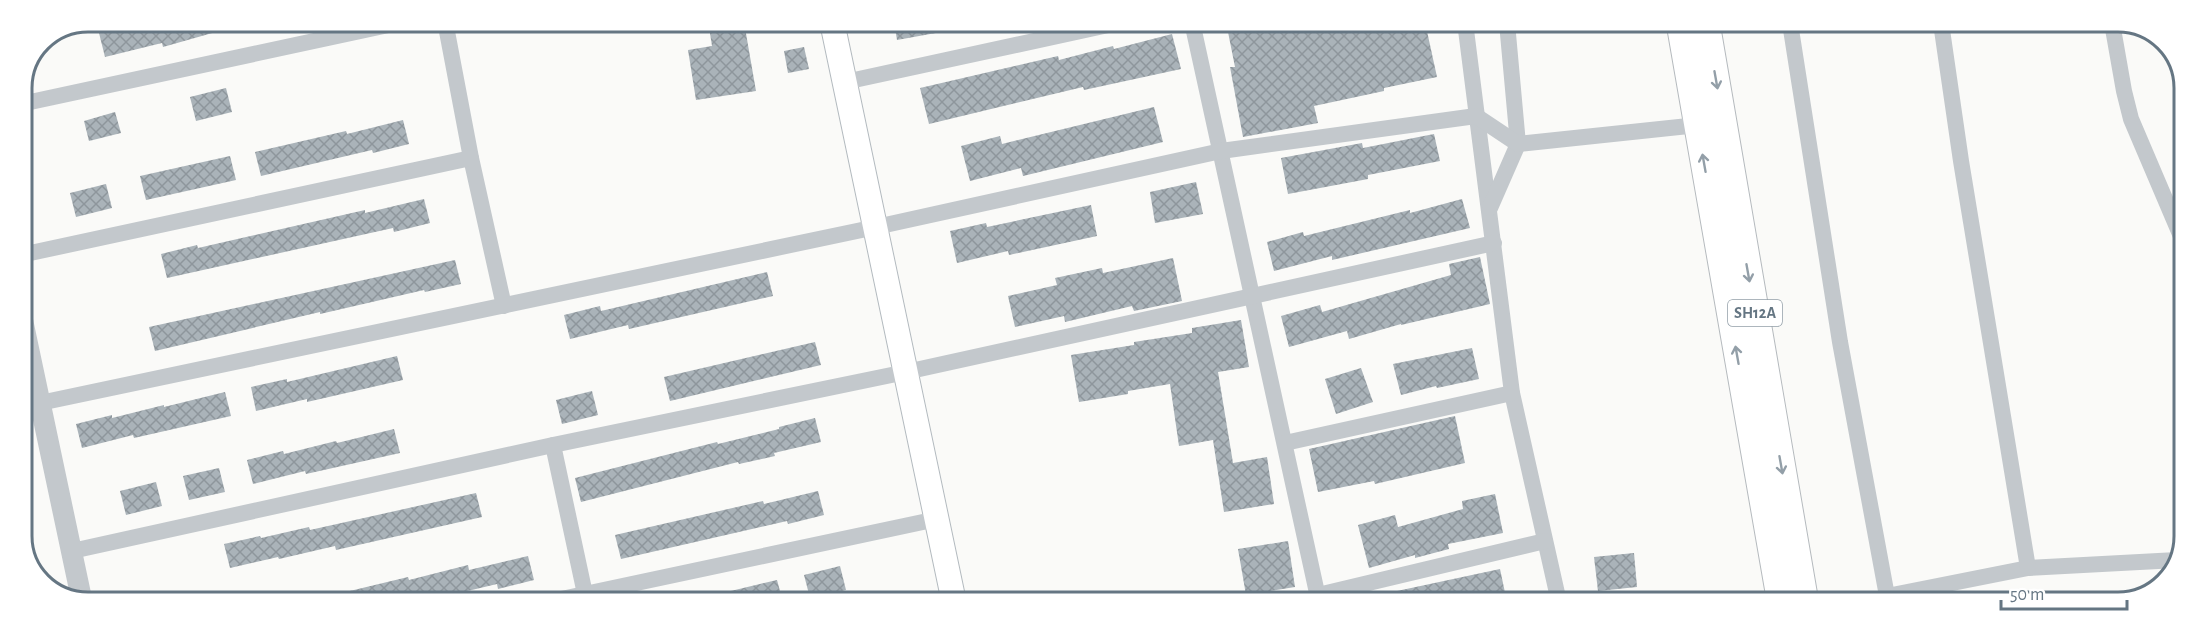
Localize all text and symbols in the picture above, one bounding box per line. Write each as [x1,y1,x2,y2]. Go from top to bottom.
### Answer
one-way arrow [1710,70,1721,90]
one-way arrow [1699,154,1710,173]
one-way arrow [1743,262,1754,282]
road number: SH12A [1728,300,1782,326]
one-way arrow [1731,346,1742,366]
one-way arrow [1776,454,1787,474]
scale bar [2001,573,2127,611]
text: 50 m [2010,586,2044,604]

